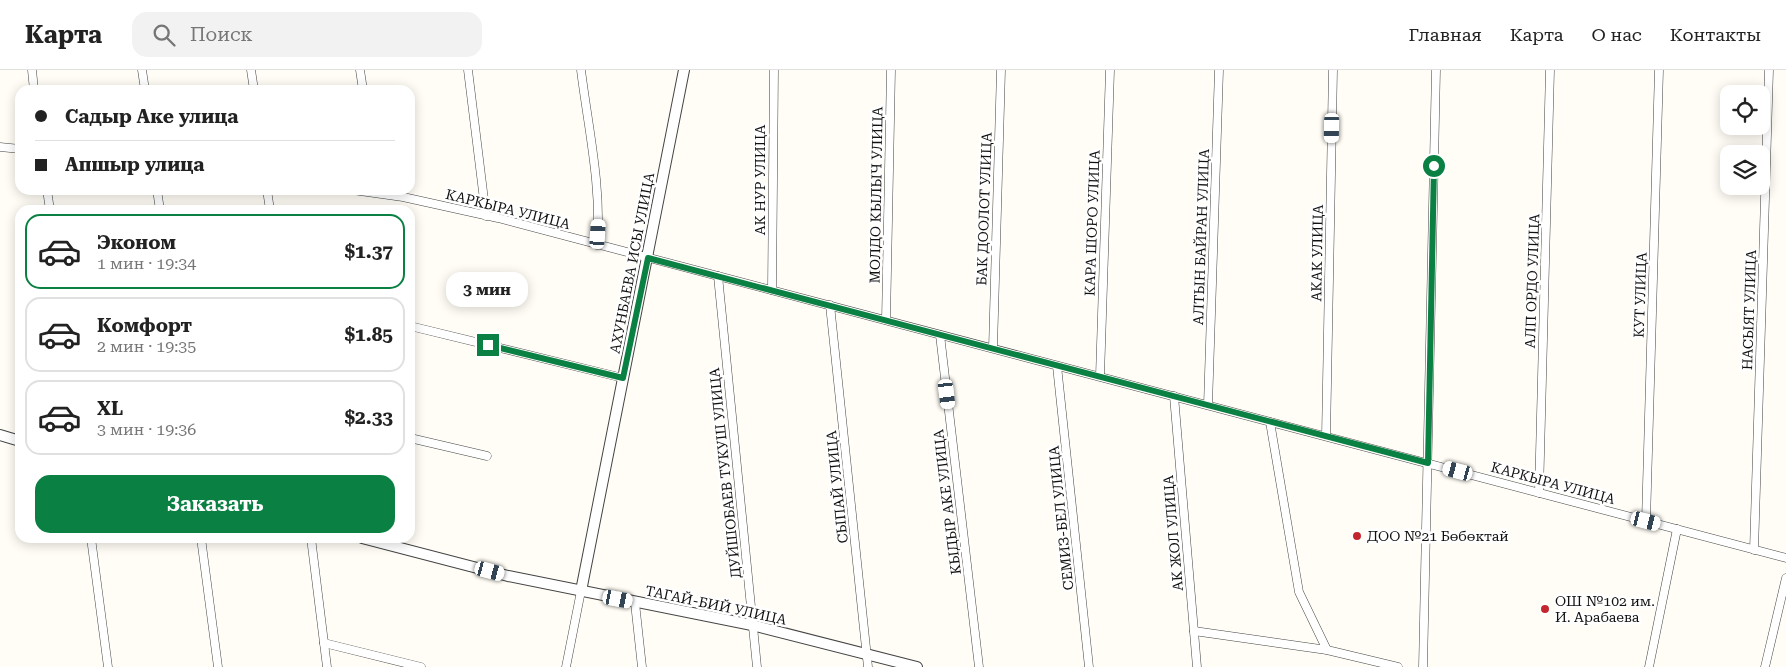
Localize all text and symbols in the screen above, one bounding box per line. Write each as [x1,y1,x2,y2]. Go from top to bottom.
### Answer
search box [132,12,482,57]
text: Карта [25,21,102,49]
icon: search [150,21,178,49]
text: Поиск [190,23,253,46]
text: Главная [1409,24,1482,45]
text: Карта [1510,24,1564,45]
text: О нас [1592,24,1642,45]
text: Контакты [1670,24,1761,45]
map controls [1720,85,1770,195]
button: locate [1720,85,1770,135]
text: Садыр Аке улица [65,105,238,128]
street label: МОЛДО КЫЛЫЧ УЛИЦА [866,106,886,284]
car [1324,113,1339,143]
street label: АК НУР УЛИЦА [752,125,768,235]
street label: БАК ДООЛОТ УЛИЦА [973,132,995,286]
button: layers [1720,145,1770,195]
street label: АЛТЫН БАЙРАН УЛИЦА [1190,148,1212,325]
street label: КАРА ШОРО УЛИЦА [1081,149,1103,296]
text: Апшыр улица [65,153,204,176]
route start [1423,155,1445,177]
street label: АХУНБАЕВА ИСЫ УЛИЦА [607,171,657,355]
street label: КАРКЫРА УЛИЦА [444,186,572,232]
street label: АКАК УЛИЦА [1308,204,1326,302]
street label: АЛП ОРДО УЛИЦА [1522,213,1542,349]
car [589,219,606,249]
icon: car [37,229,82,274]
text: Эконом [97,231,176,254]
text: $1.37 [344,240,393,263]
street label: НАСЫЯТ УЛИЦА [1739,249,1759,370]
street label: КУТ УЛИЦА [1631,252,1649,338]
text: 1 мин · 19:34 [97,254,196,273]
callout: 3 мин [447,272,529,308]
text: 3 мин [463,280,511,299]
icon: car [37,312,82,357]
text: Комфорт [97,314,192,337]
text: $1.85 [344,323,393,346]
route end [477,334,499,356]
text: 2 мин · 19:35 [97,337,196,356]
street label: ДУЙШОБАЕВ ТУКУШ УЛИЦА [706,367,744,579]
car [937,378,956,410]
icon: car [37,395,82,440]
text: XL [97,397,123,420]
text: $2.33 [344,406,393,429]
text: 3 мин · 19:36 [97,420,196,439]
street label: КЫДЫР АКЕ УЛИЦА [930,428,964,576]
street label: СЫПАЙ УЛИЦА [823,430,851,544]
street label: СЕМИЗ-БЕЛ УЛИЦА [1045,445,1077,591]
street label: КАРКЫРА УЛИЦА [1489,459,1617,507]
car [1441,460,1474,482]
street label: АК ЖОЛ УЛИЦА [1160,474,1186,592]
button: Заказать [35,475,395,533]
car [1629,510,1662,532]
place label: ДОО №21 Бөбөктай [1367,528,1509,544]
marker: ДОО №21 Бөбөктай [1351,530,1363,542]
car [473,560,506,582]
street label: ТАГАЙ-БИЙ УЛИЦА [644,582,788,628]
car [601,589,634,609]
place label: ОШ №102 им. И. Арабаева [1555,593,1655,625]
marker: ОШ №102 им. И. Арабаева [1539,603,1551,615]

